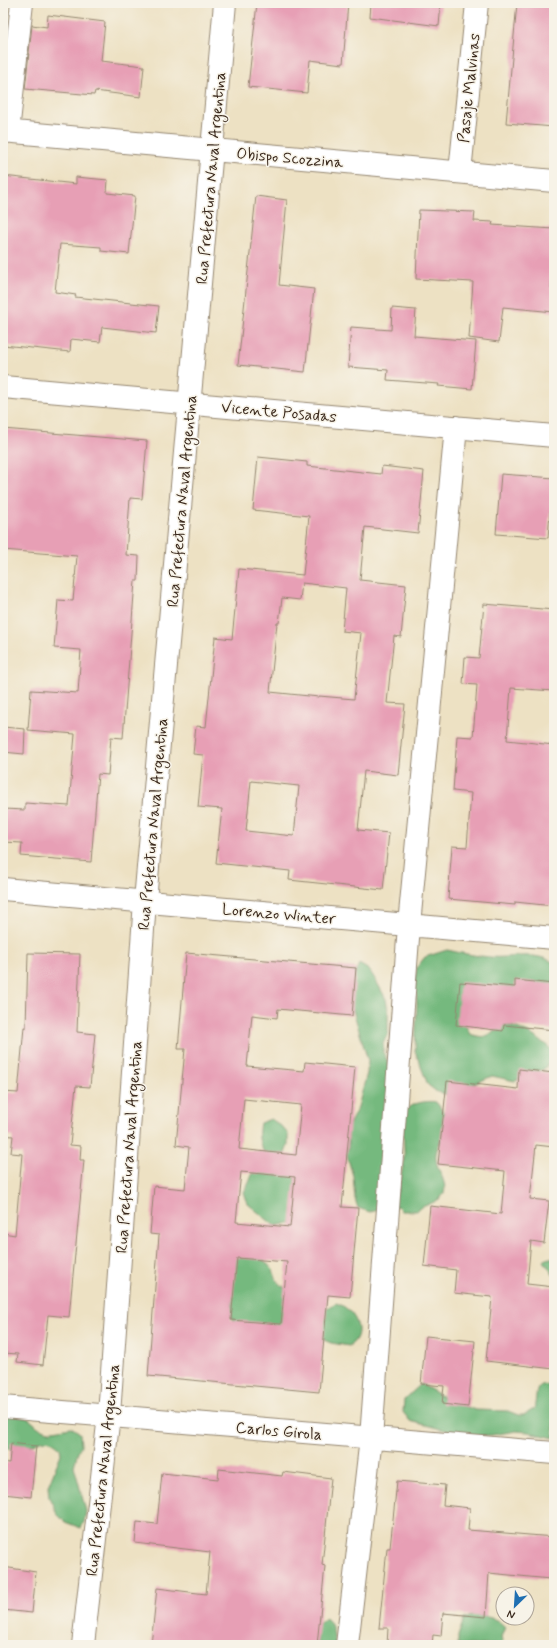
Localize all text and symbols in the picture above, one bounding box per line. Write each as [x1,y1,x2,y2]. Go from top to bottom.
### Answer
street label: Pasaje Malvinas [453,32,486,144]
street label: Rua Prefectura Naval Argentina [192,71,232,285]
street label: Obispo Scozzina [236,143,345,174]
street label: Rua Prefectura Naval Argentina [163,394,203,608]
street label: Vicente Posadas [220,397,337,428]
street label: Rua Prefectura Naval Argentina [134,717,174,931]
street label: Lorenzo Winter [221,899,337,930]
street label: Rua Prefectura Naval Argentina [112,1040,148,1254]
street label: Rua Prefectura Naval Argentina [82,1363,126,1577]
street label: Carlos Girola [235,1417,323,1446]
north arrow [495,1586,535,1626]
text: N [505,1606,517,1622]

